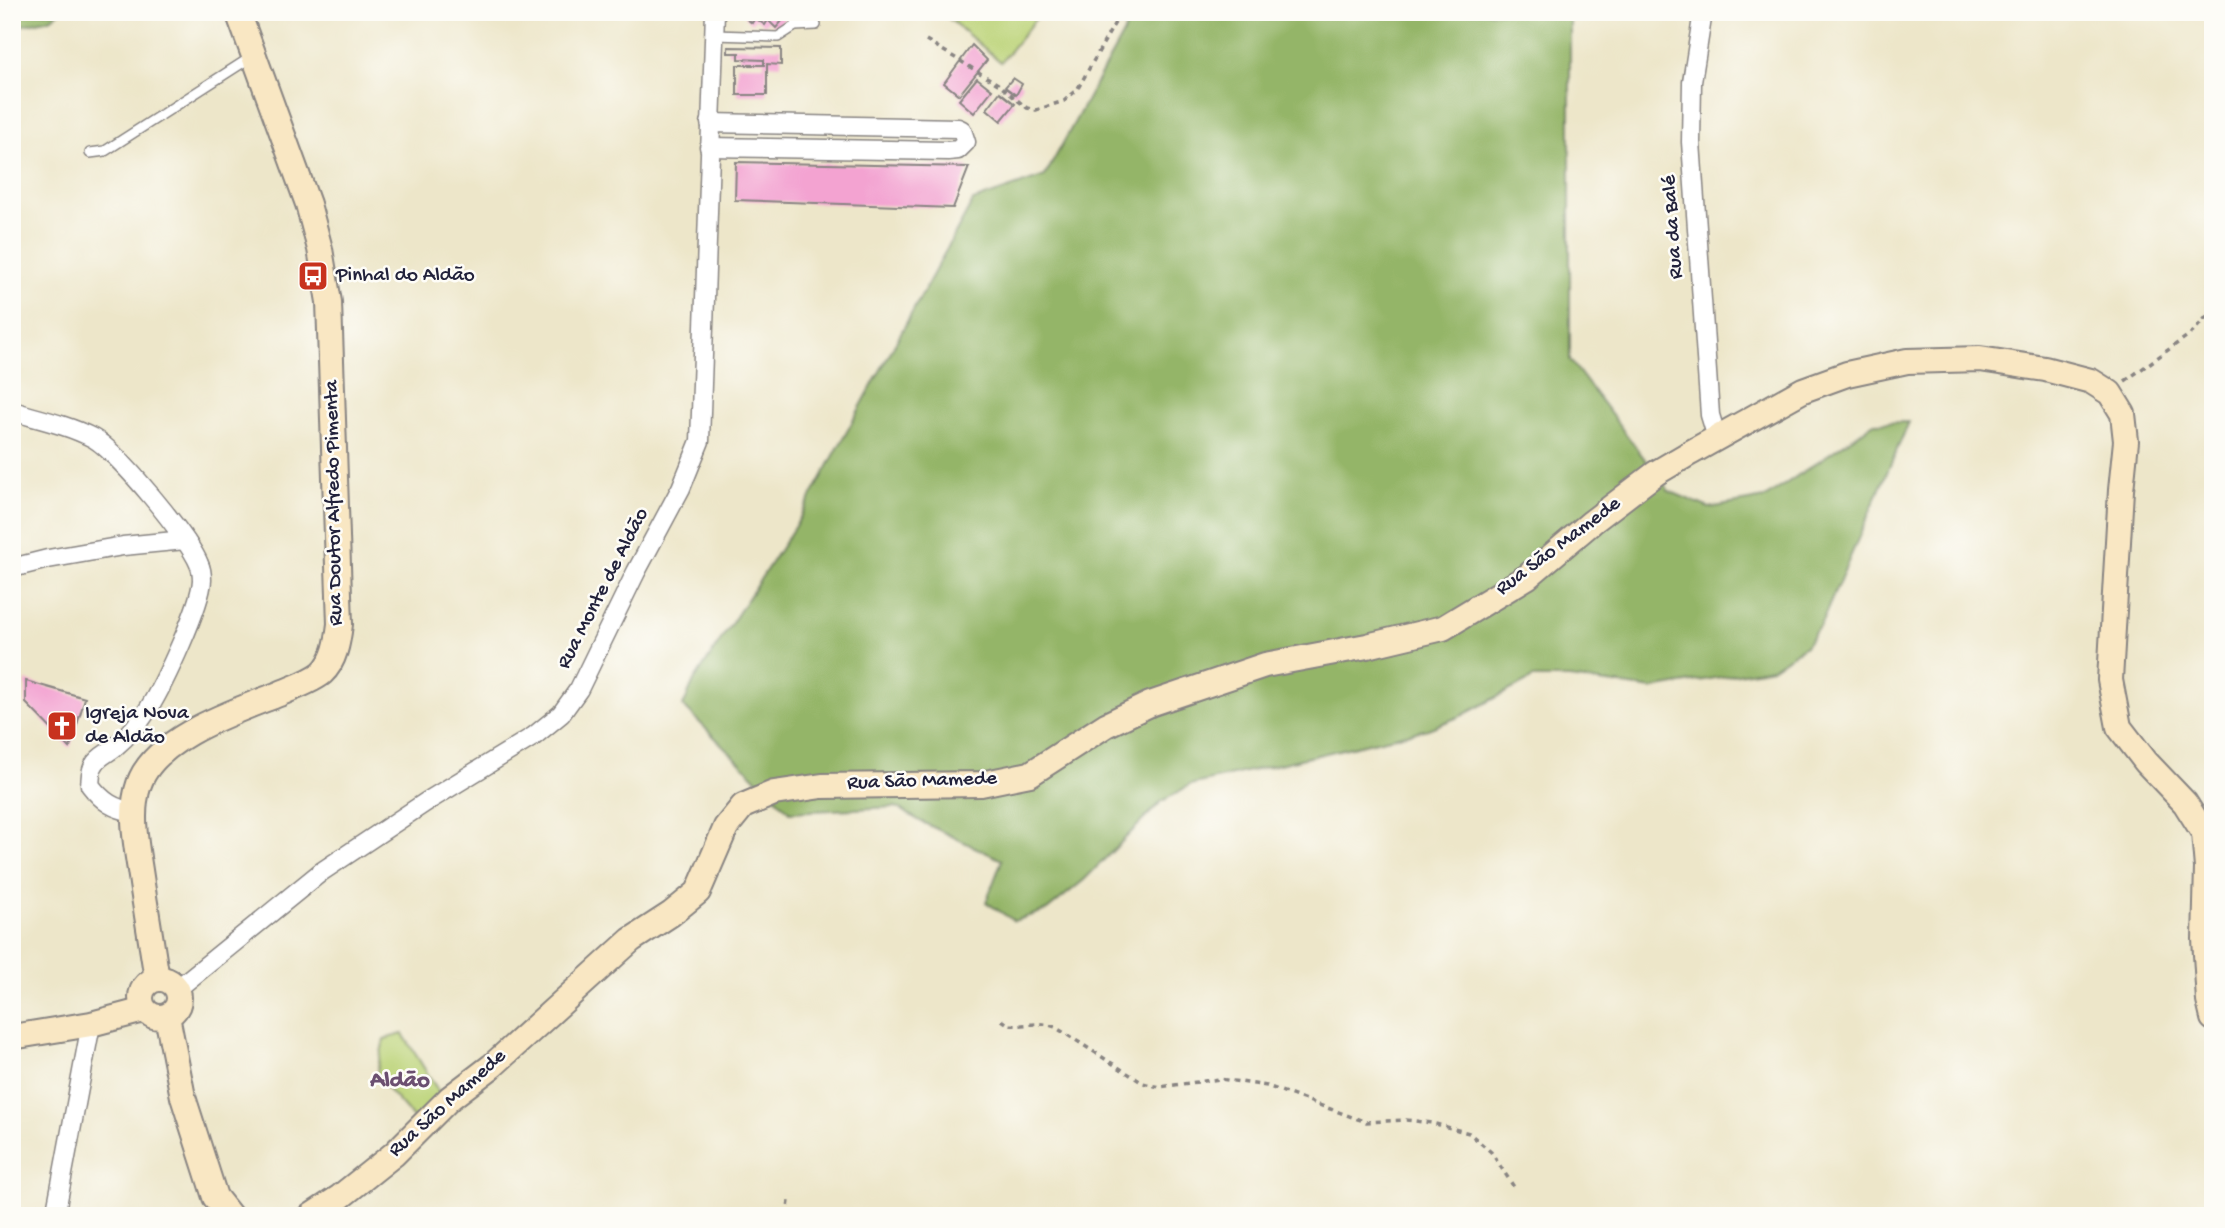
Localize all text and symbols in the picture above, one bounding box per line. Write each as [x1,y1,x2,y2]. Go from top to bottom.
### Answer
street label: Rua da Balé [1658,173,1690,280]
bus stop icon: Pinhal do Aldão [296,259,330,293]
place label: Pinhal do Aldão [335,264,475,289]
street label: Rua Doutor Alfredo Pimenta [320,379,350,626]
street label: Rua São Mamede [1492,491,1627,602]
street label: Rua Monte de Aldão [553,504,655,674]
place label: Igreja Nova de Aldão [85,702,190,751]
church icon: Igreja Nova de Aldão [45,709,79,743]
street label: Rua São Mamede [847,767,998,797]
street label: Rua São Mamede [384,1044,513,1163]
district label: Aldão [369,1067,430,1096]

